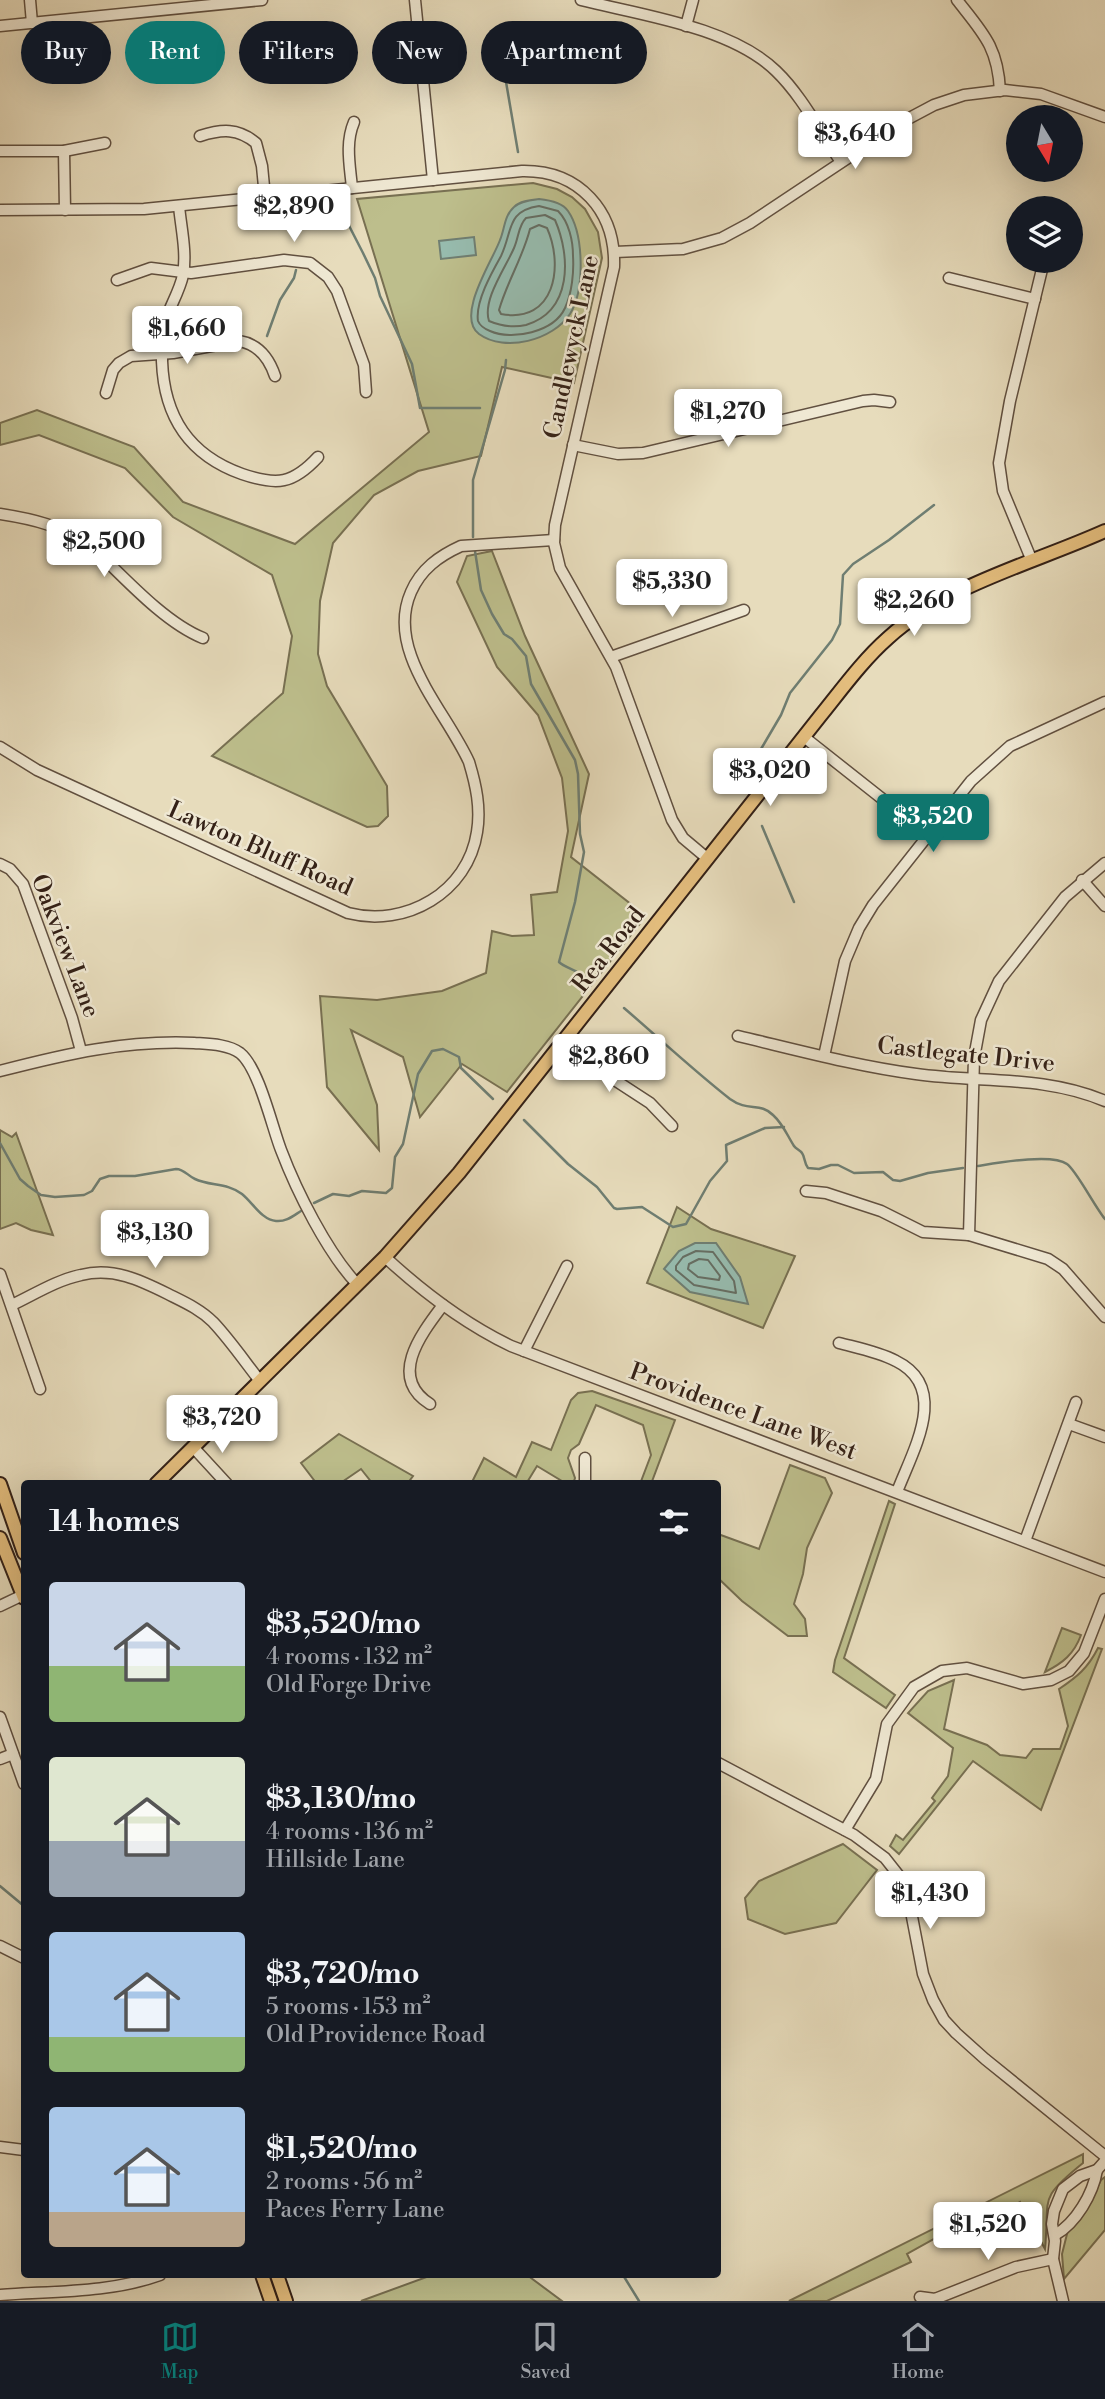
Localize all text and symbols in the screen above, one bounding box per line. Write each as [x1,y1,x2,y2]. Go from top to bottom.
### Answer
chip: Buy [21,21,111,84]
chip: Rent [125,21,225,84]
chip: Filters [239,21,358,84]
chip: New [372,21,467,84]
chip: Apartment [481,21,647,84]
north arrow [1006,105,1083,182]
map controls [1006,105,1083,273]
pin: $3,640 [798,111,912,171]
text: $3,640 [814,120,896,148]
pin: $2,890 [237,184,351,244]
text: $2,890 [254,193,334,221]
button: layers [1006,196,1083,273]
street label: Candlewyck Lane [538,252,606,442]
pin: $1,660 [130,306,244,366]
text: $1,660 [148,315,226,343]
pin: $1,270 [671,390,785,449]
text: $1,270 [690,398,766,426]
pin: $2,500 [47,520,161,579]
text: $2,500 [63,528,145,556]
pin: $5,330 [615,560,729,619]
text: $5,330 [632,568,712,596]
pin: $2,260 [857,578,971,638]
text: $2,260 [874,587,954,615]
pin: $3,020 [713,748,827,808]
text: $3,020 [729,757,811,785]
pin: $3,520 [876,794,990,854]
street label: Lawton Bluff Road [163,795,357,903]
text: $3,520 [893,803,973,831]
street label: Oakview Lane [24,870,106,1022]
street label: Rea Road [566,901,652,999]
street label: Castlegate Drive [876,1031,1056,1079]
pin: $2,860 [552,1034,666,1094]
text: $2,860 [569,1043,649,1071]
pin: $3,130 [98,1210,212,1270]
text: $3,130 [117,1219,193,1247]
street label: Providence Lane West [625,1357,861,1467]
pin: $3,720 [165,1396,279,1455]
text: $3,720 [183,1404,261,1432]
text: 14 homes [49,1503,180,1541]
icon: filters [655,1503,693,1541]
text: $3,520/mo [266,1605,421,1643]
icon: home [105,1610,189,1694]
text: 4 rooms · 132 m² [266,1643,432,1671]
text: Old Forge Drive [266,1671,431,1699]
text: $3,130/mo [266,1780,416,1818]
icon: home [105,1785,189,1869]
text: 4 rooms · 136 m² [266,1818,433,1846]
text: Hillside Lane [266,1846,405,1874]
pin: $1,430 [873,1871,987,1931]
text: $1,430 [891,1880,969,1908]
text: $3,720/mo [266,1955,420,1993]
icon: home [105,1960,189,2044]
text: 5 rooms · 153 m² [266,1993,431,2021]
text: Old Providence Road [266,2021,485,2049]
text: $1,520/mo [266,2130,418,2168]
icon: home [105,2135,189,2219]
text: 2 rooms · 56 m² [266,2168,422,2196]
text: Paces Ferry Lane [266,2196,445,2224]
pin: $1,520 [931,2202,1045,2262]
text: $1,520 [949,2211,1027,2239]
tab: Map [161,2318,199,2384]
tab: Saved [520,2318,570,2384]
tab: Home [892,2318,944,2384]

